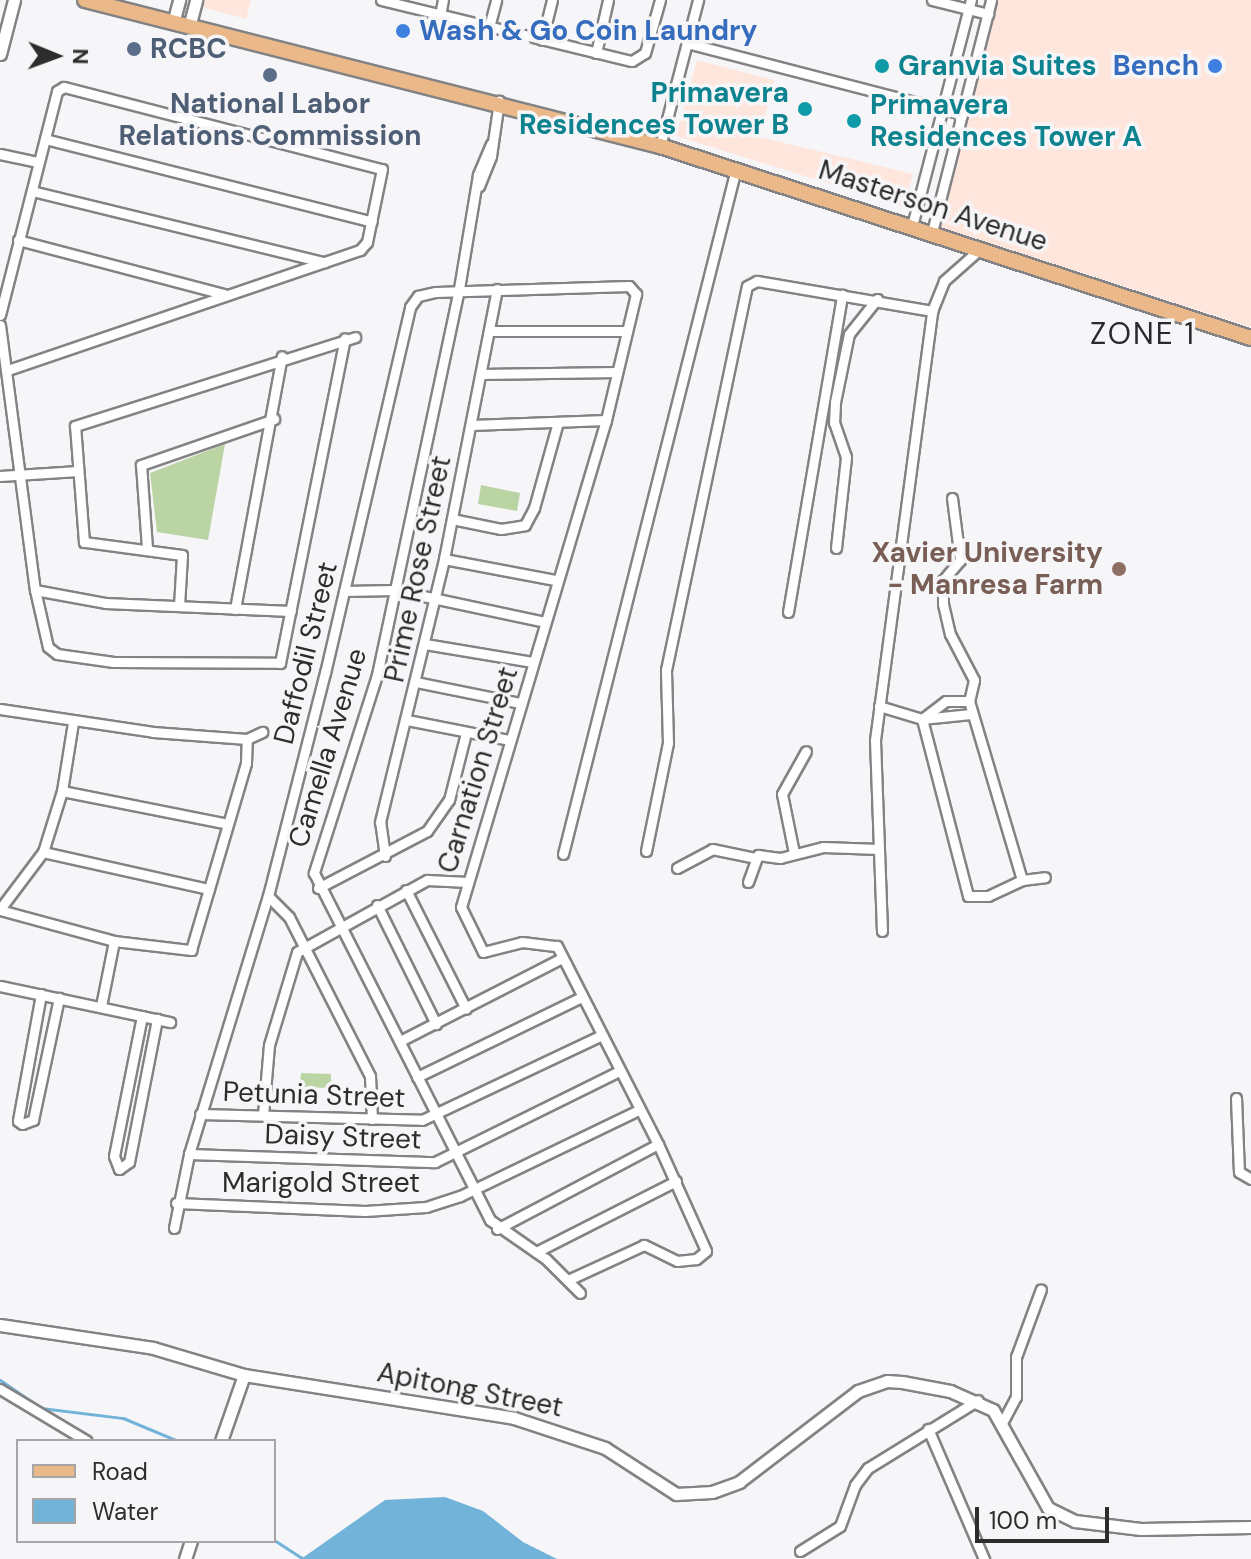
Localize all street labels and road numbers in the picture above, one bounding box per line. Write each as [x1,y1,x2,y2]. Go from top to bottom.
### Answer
street label: Masterson Avenue [814,153,1052,259]
street label: Prime Rose Street [378,453,458,685]
street label: Daffodil Street [267,558,345,748]
street label: Camella Avenue [282,644,374,852]
street label: Carnation Street [431,663,525,877]
street label: Petunia Street [222,1075,406,1115]
street label: Daisy Street [264,1117,422,1157]
street label: Marigold Street [222,1166,420,1200]
street label: Apitong Street [374,1356,566,1424]

